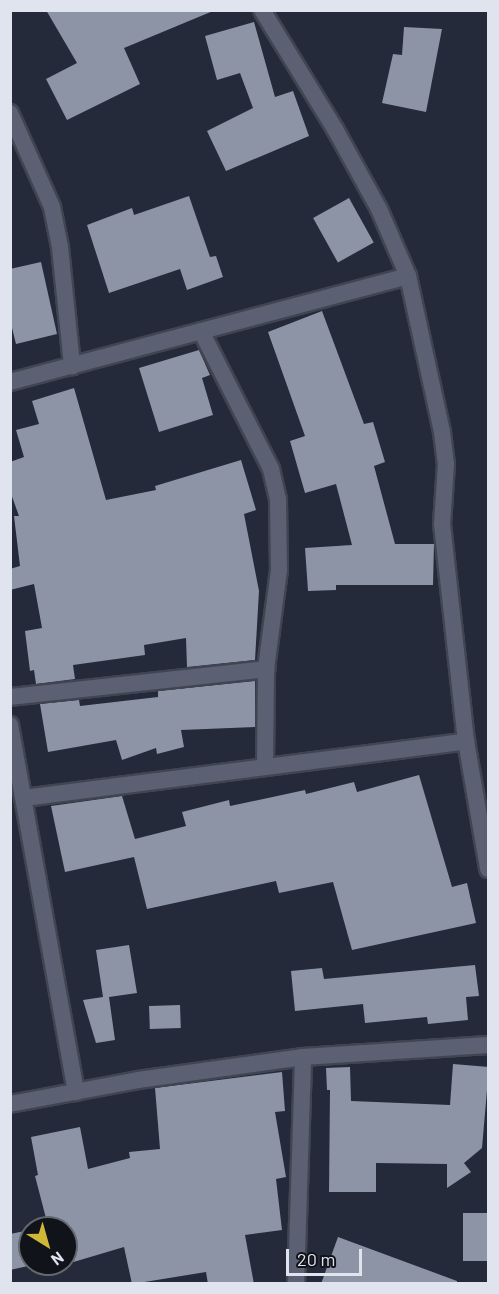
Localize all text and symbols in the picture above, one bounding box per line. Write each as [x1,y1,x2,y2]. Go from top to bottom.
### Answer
north arrow [18,1216,78,1276]
scale bar [289,1237,366,1275]
text: N [48,1248,68,1270]
text: 20 m [297,1248,335,1270]

